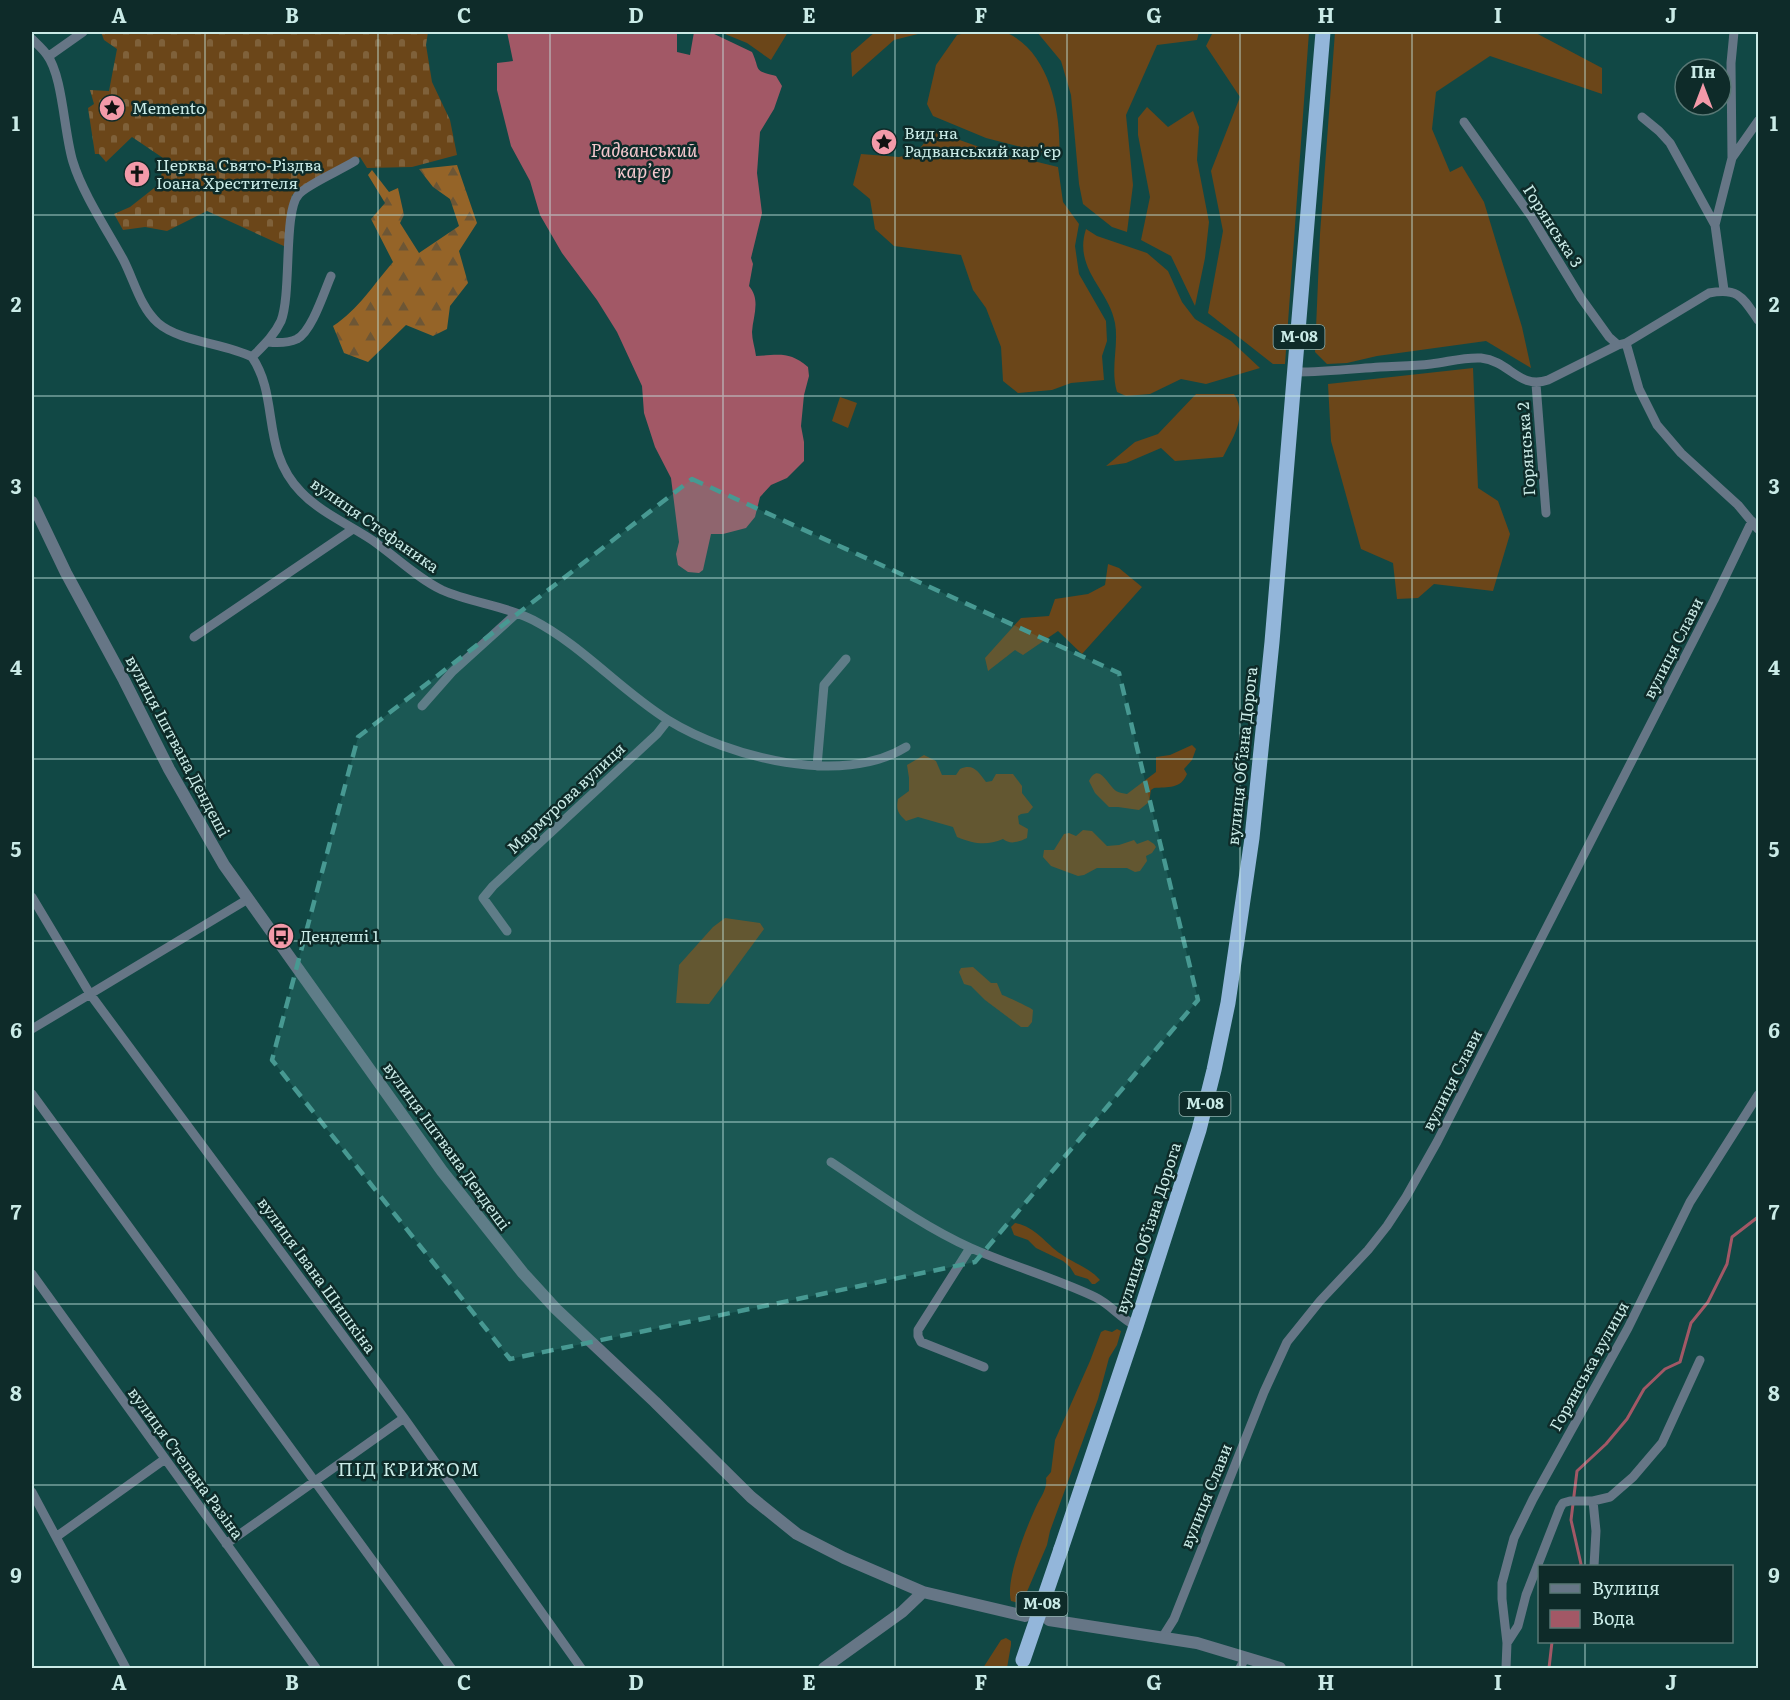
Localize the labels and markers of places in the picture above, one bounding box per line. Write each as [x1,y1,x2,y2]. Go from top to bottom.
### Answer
place icon: Memento [97,93,127,123]
place label: Memento [132,95,205,119]
place label: Вид на Радванський кар'єр [904,120,1061,162]
place icon: Вид на Радванський кар'єр [869,127,899,157]
place label: Церква Свято-Різдва Іоана Хрестителя [156,152,322,194]
church icon: Церква Свято-Різдва Іоана Хрестителя [122,159,152,189]
bus stop icon: Дендеші 1 [266,921,296,951]
place label: Дендеші 1 [300,923,379,947]

